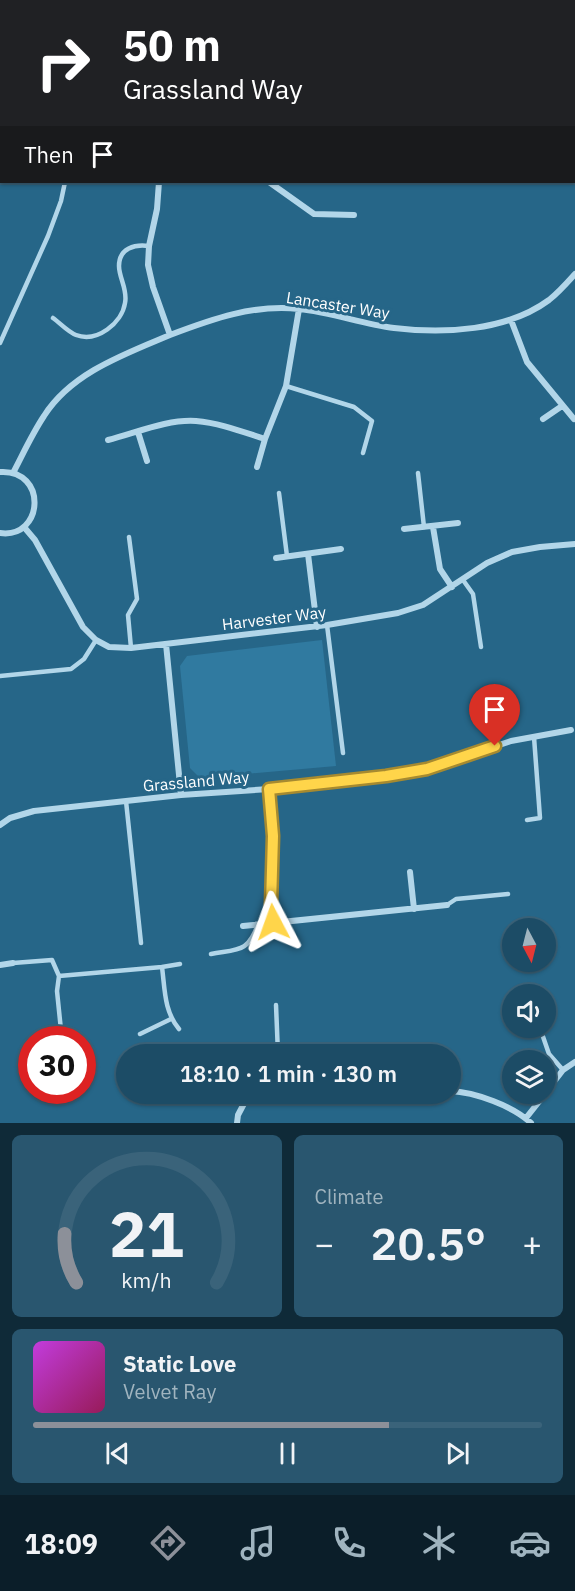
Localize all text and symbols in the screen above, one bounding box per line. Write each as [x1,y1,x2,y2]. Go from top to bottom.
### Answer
text: 50 m [123,18,221,73]
icon: right [24,24,102,102]
text: Grassland Way [123,71,303,106]
icon: arrive [86,138,119,171]
text: Then [24,140,74,169]
street label: Lancaster Way [285,287,391,323]
street label: Harvester Way [221,602,327,634]
pin [469,684,520,746]
icon: arrive [478,693,511,726]
street label: Grassland Way [142,766,250,796]
position arrow [241,890,305,954]
north arrow [502,918,556,972]
map controls [502,918,556,1104]
button: sound [502,984,556,1038]
speed limit sign: 30 [18,1026,96,1104]
button: layers [502,1050,556,1104]
text: 18:10 · 1 min · 130 m [180,1059,397,1088]
text: Climate [315,1183,383,1210]
text: 21 [109,1193,184,1274]
text: 20.5° [370,1214,486,1272]
text: − [315,1222,334,1265]
text: + [522,1222,542,1265]
text: km/h [122,1266,172,1294]
text: Static Love [123,1349,236,1378]
text: Velvet Ray [123,1378,216,1405]
icon: previous [101,1437,134,1470]
icon: pause [271,1437,304,1470]
icon: next [441,1437,474,1470]
icon: directions [147,1522,189,1564]
icon: music [237,1522,279,1564]
icon: phone [328,1522,370,1564]
icon: climate [418,1522,460,1564]
icon: car [509,1522,551,1564]
text: 18:09 [24,1526,98,1561]

